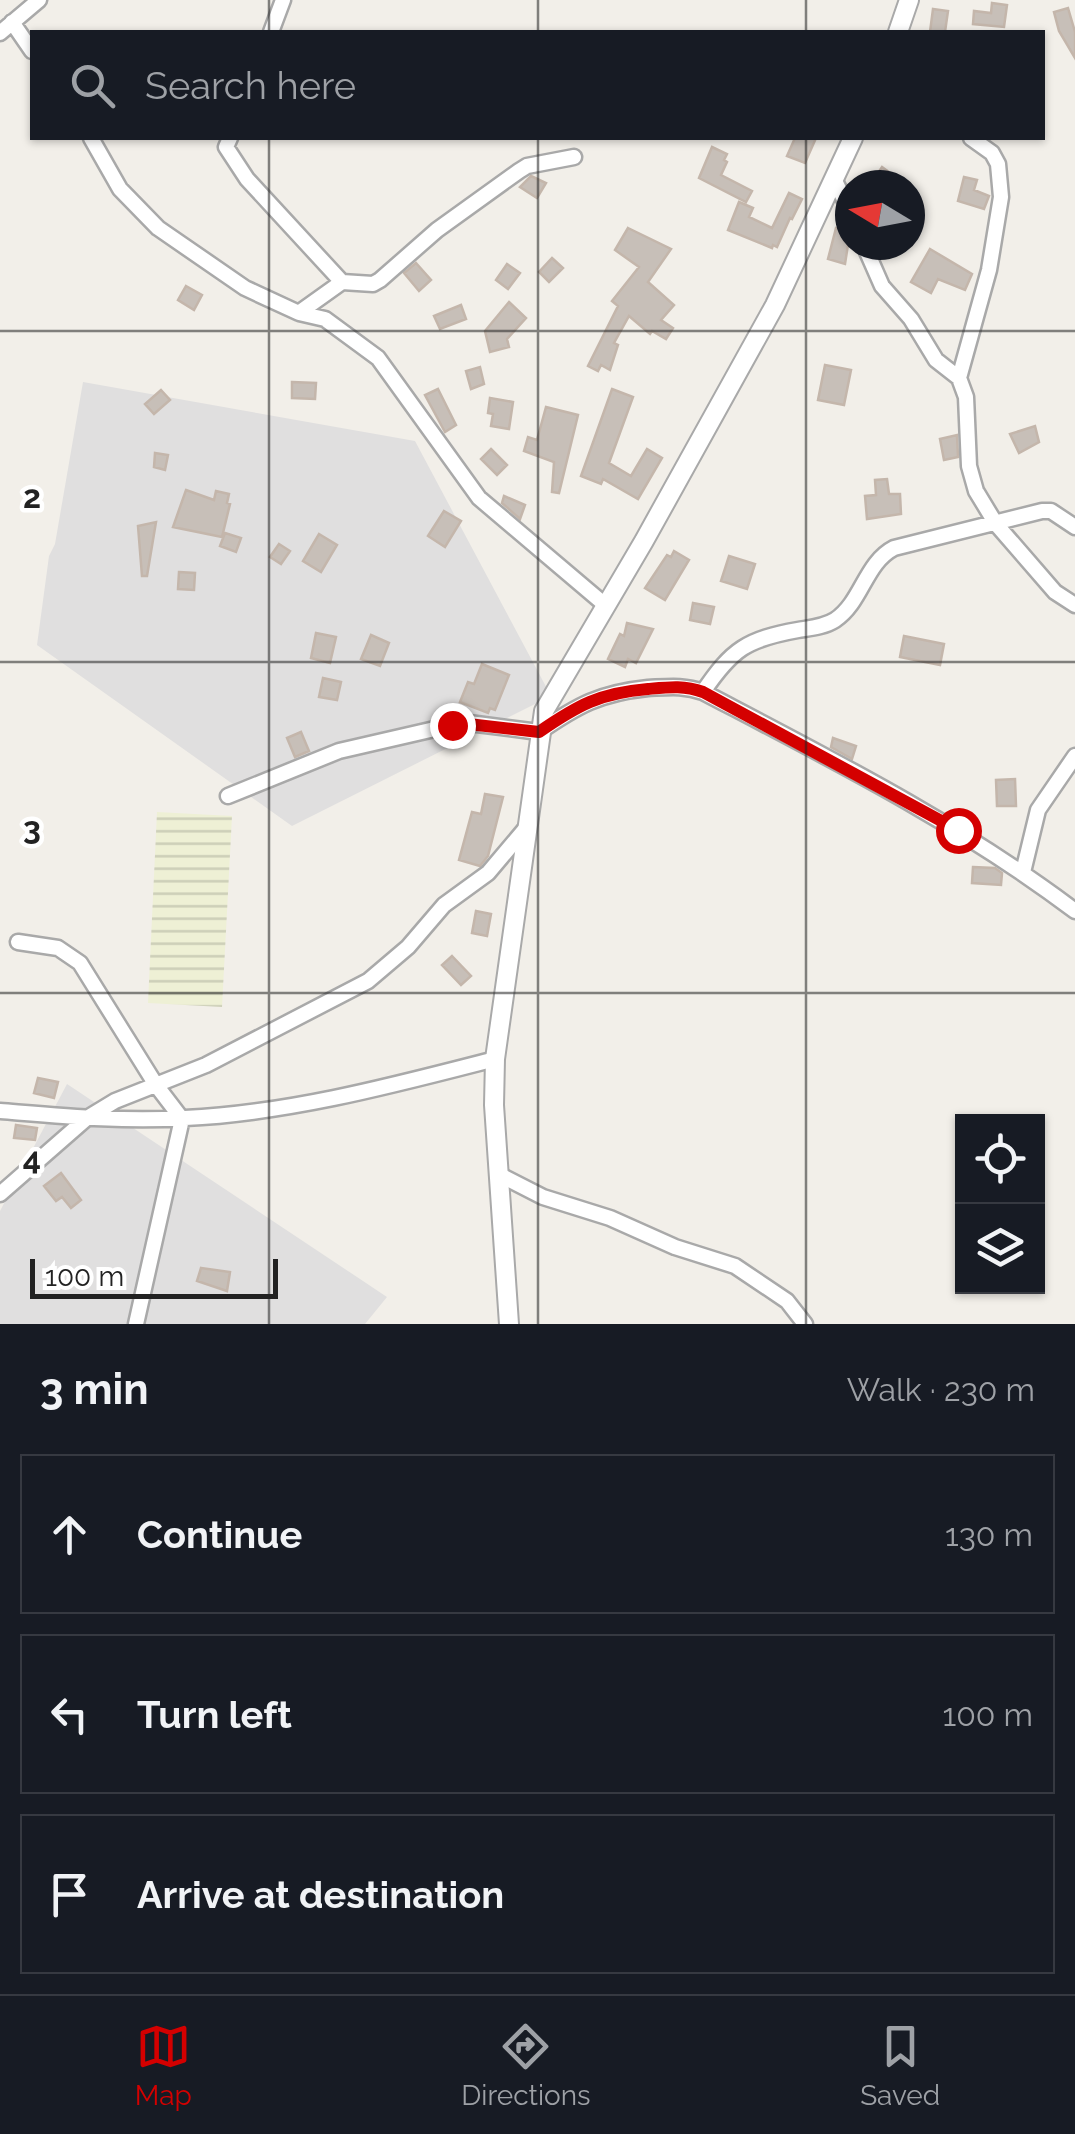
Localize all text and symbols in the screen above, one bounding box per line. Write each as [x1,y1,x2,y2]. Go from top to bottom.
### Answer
search box [30,30,1045,140]
icon: search [65,58,120,113]
text: Search here [145,63,356,108]
north arrow [835,170,925,260]
text: 2 [23,478,41,515]
route end [430,703,476,749]
route start [936,808,982,854]
text: 3 [23,809,41,846]
map controls [955,1114,1045,1294]
button: locate [955,1114,1045,1204]
text: 4 [23,1140,41,1177]
button: layers [955,1204,1045,1294]
scale bar [30,1254,278,1298]
text: 100 m [45,1260,124,1293]
text: 3 min [40,1365,149,1414]
text: Walk · 230 m [847,1371,1035,1408]
icon: ahead [42,1507,97,1562]
text: Continue [137,1512,302,1557]
text: 130 m [945,1516,1033,1553]
icon: left [42,1687,97,1742]
text: Turn left [137,1692,292,1737]
text: 100 m [943,1696,1033,1733]
icon: arrive [42,1867,97,1922]
text: Arrive at destination [137,1872,504,1917]
tab: Map [135,2019,192,2112]
tab: Directions [461,2019,591,2112]
tab: Saved [860,2019,940,2112]

